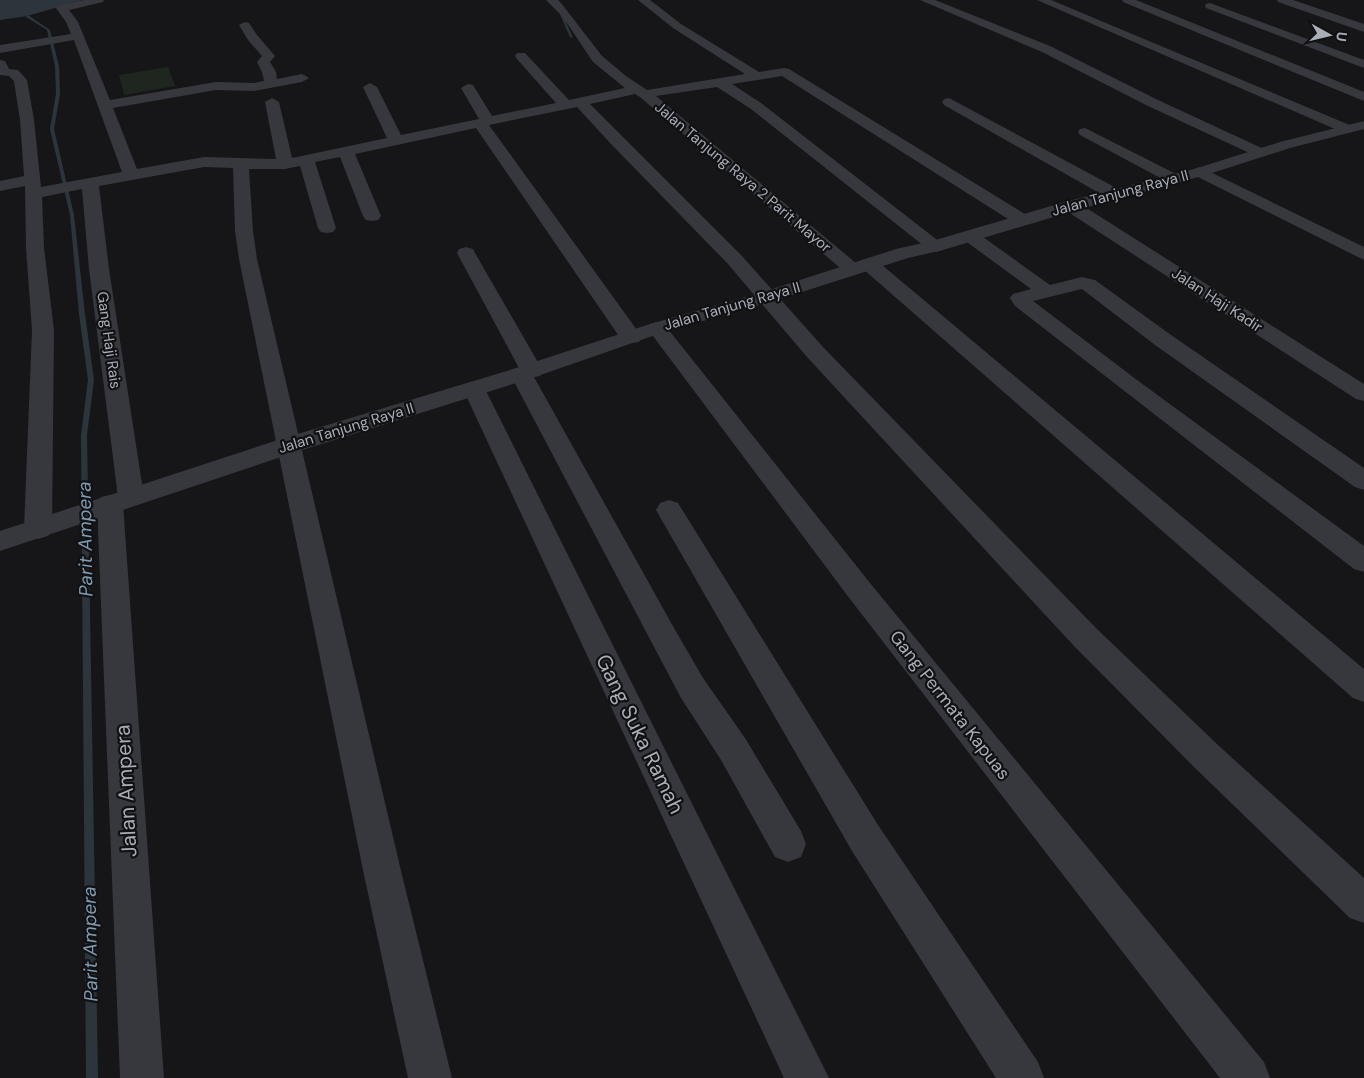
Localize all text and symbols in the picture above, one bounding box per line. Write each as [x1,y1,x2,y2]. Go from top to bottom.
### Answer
north arrow [1304,10,1354,60]
text: U [1332,31,1351,43]
street label: Jalan Tanjung Raya 2 Parit Mayor [651,97,836,257]
street label: Jalan Tanjung Raya II [1049,165,1191,221]
street label: Jalan Haji Kadir [1168,263,1267,337]
street label: Jalan Tanjung Raya II [662,277,802,335]
street label: Gang Haji Rais [92,290,126,390]
street label: Jalan Tanjung Raya II [276,398,416,458]
water label: Parit Ampera [71,481,99,597]
street label: Gang Permata Kapuas [884,626,1016,784]
street label: Gang Suka Ramah [589,650,691,818]
street label: Jalan Ampera [109,724,143,858]
water label: Parit Ampera [76,886,104,1002]

